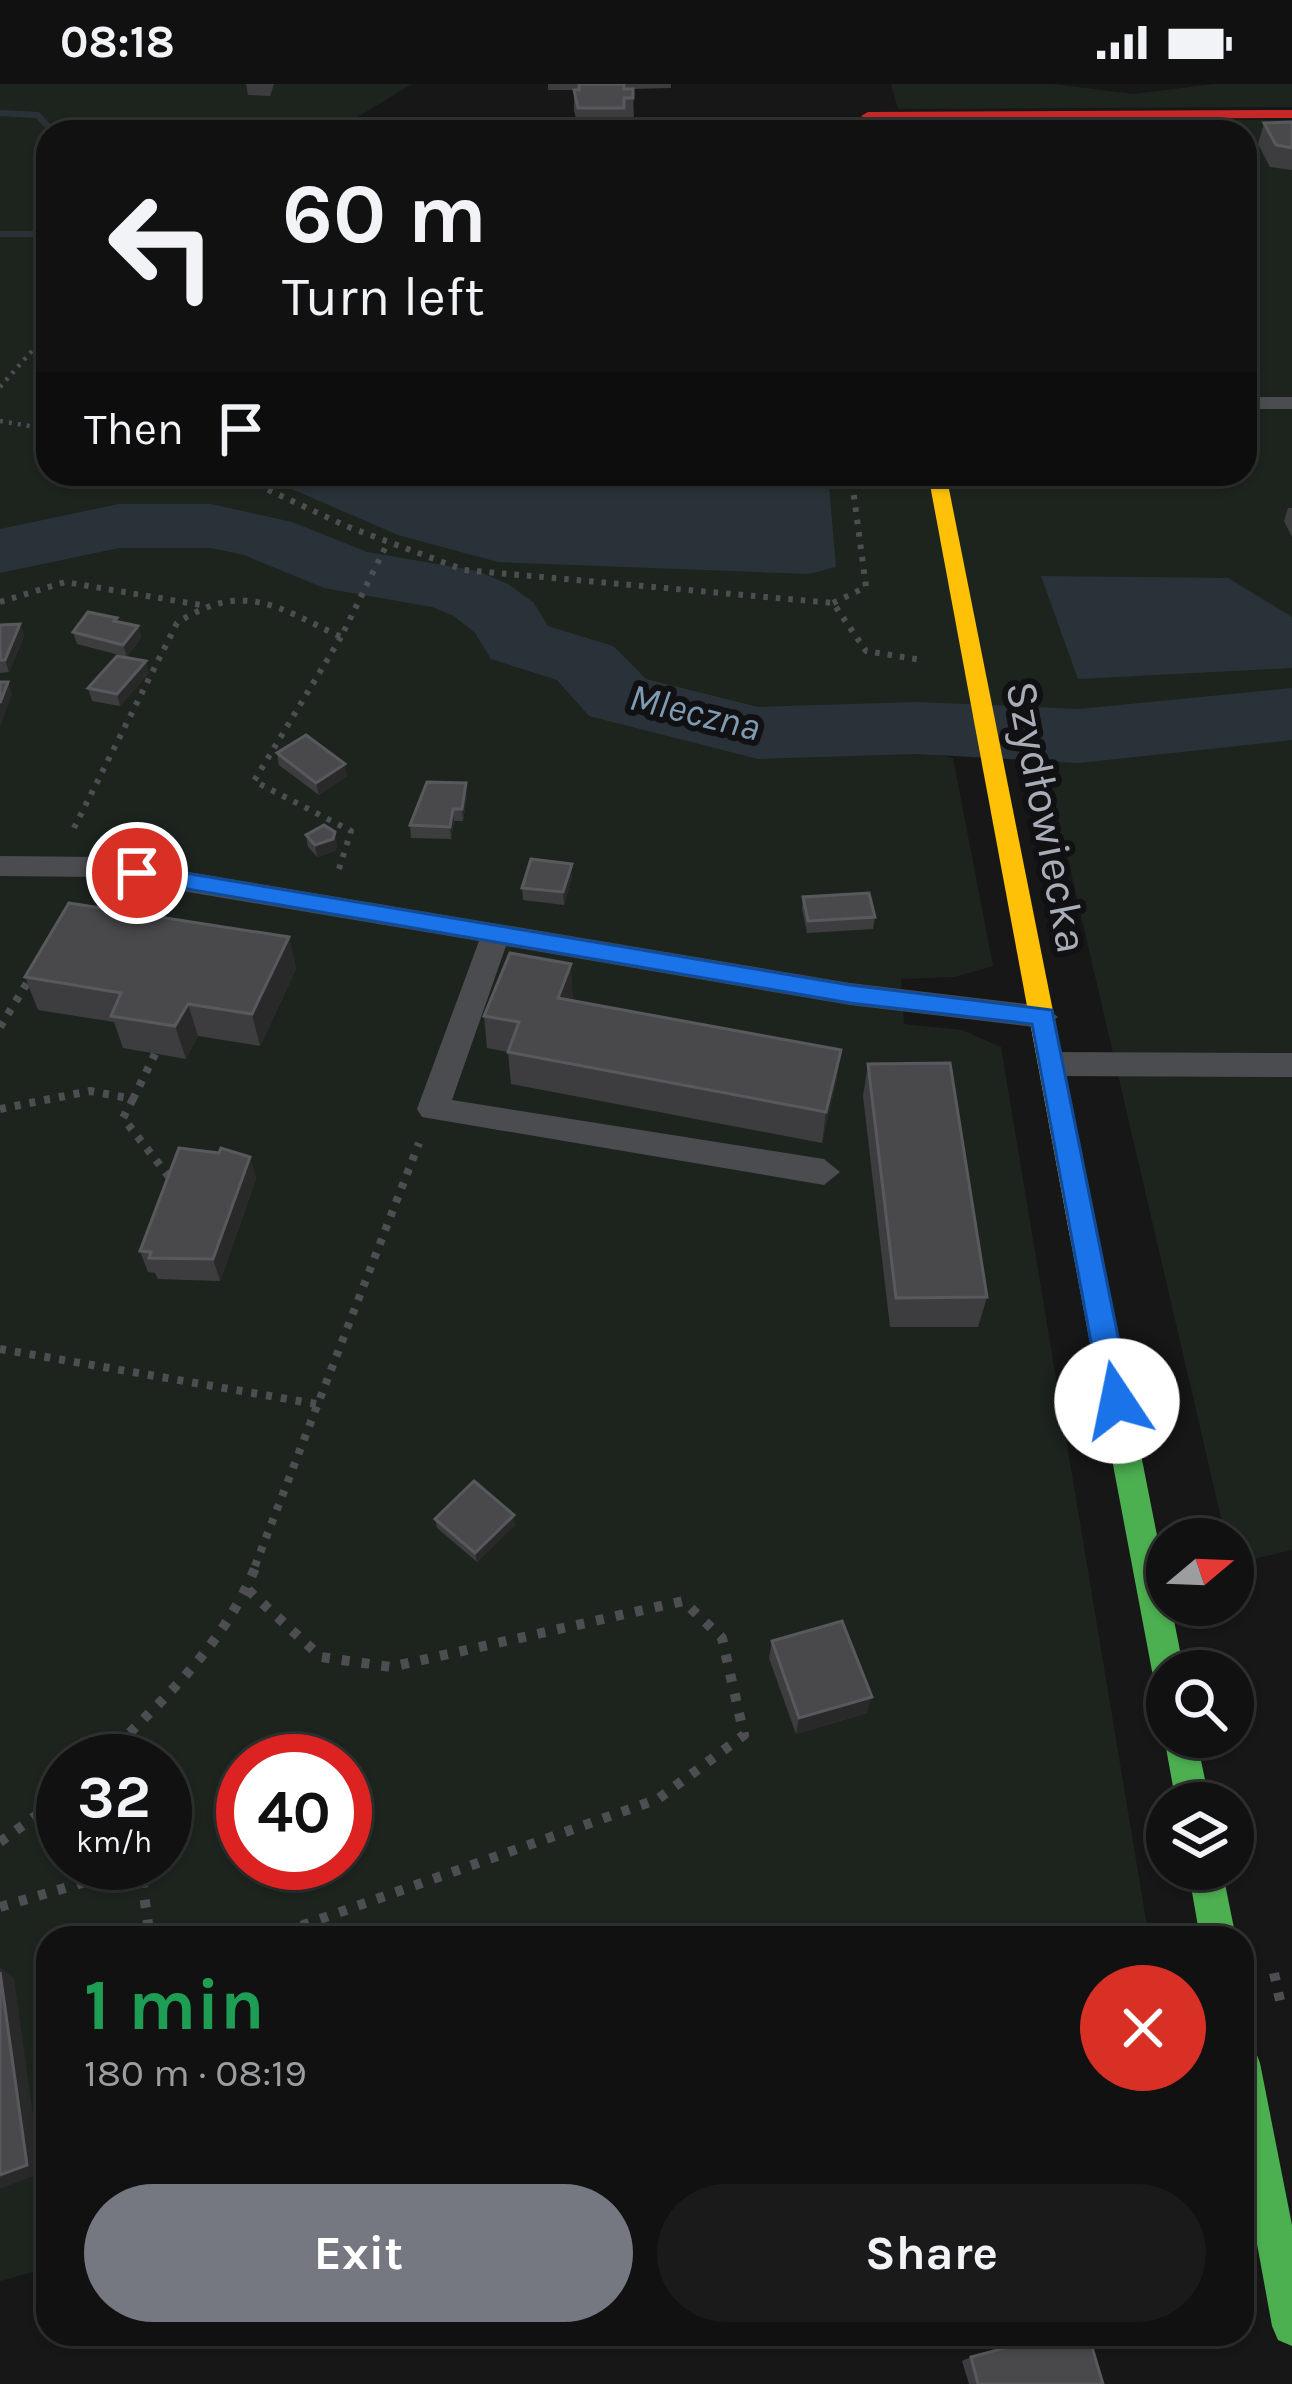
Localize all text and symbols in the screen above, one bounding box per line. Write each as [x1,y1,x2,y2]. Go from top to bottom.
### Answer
text: 08:18 [60,16,175,68]
text: 60 m [282,165,487,263]
icon: left [84,168,240,324]
text: Turn left [282,265,485,329]
icon: arrive [208,396,274,462]
text: Then [84,403,184,455]
water label: Mleczna [625,674,765,750]
street label: Szydłowiecka [994,677,1099,958]
pin [86,822,188,924]
icon: arrive [104,840,170,906]
position arrow [1054,1338,1180,1464]
north arrow [1146,1518,1254,1626]
map controls [1146,1518,1254,1890]
button: search [1146,1650,1254,1758]
speed limit sign: 40 [216,1734,372,1890]
text: 32 [77,1762,151,1832]
button: layers [1146,1782,1254,1890]
text: km/h [76,1824,152,1860]
text: 1 min [84,1963,265,2047]
button: close [1080,1965,1206,2091]
text: 180 m · 08:19 [84,2050,307,2096]
button: Exit [84,2184,633,2322]
button: Share [657,2184,1206,2322]

